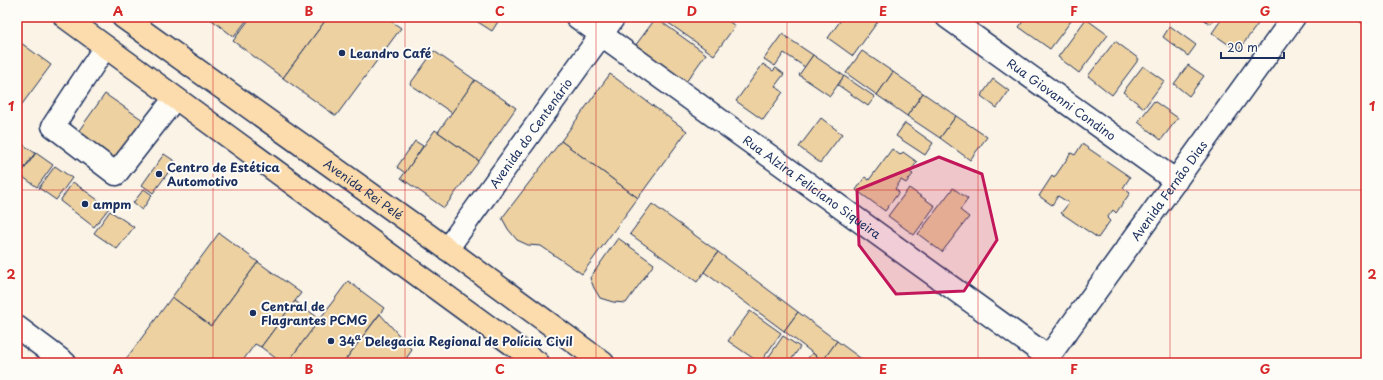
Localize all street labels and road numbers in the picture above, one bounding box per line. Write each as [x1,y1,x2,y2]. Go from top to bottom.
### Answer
street label: Rua Giovanni Condino [1003,54,1120,145]
street label: Avenida do Centenário [485,74,576,192]
street label: Rua Alzira Feliciano Siqueira [739,131,885,243]
street label: Avenida Fernão Dias [1126,136,1211,244]
street label: Avenida Rei Pelé [320,154,408,224]

